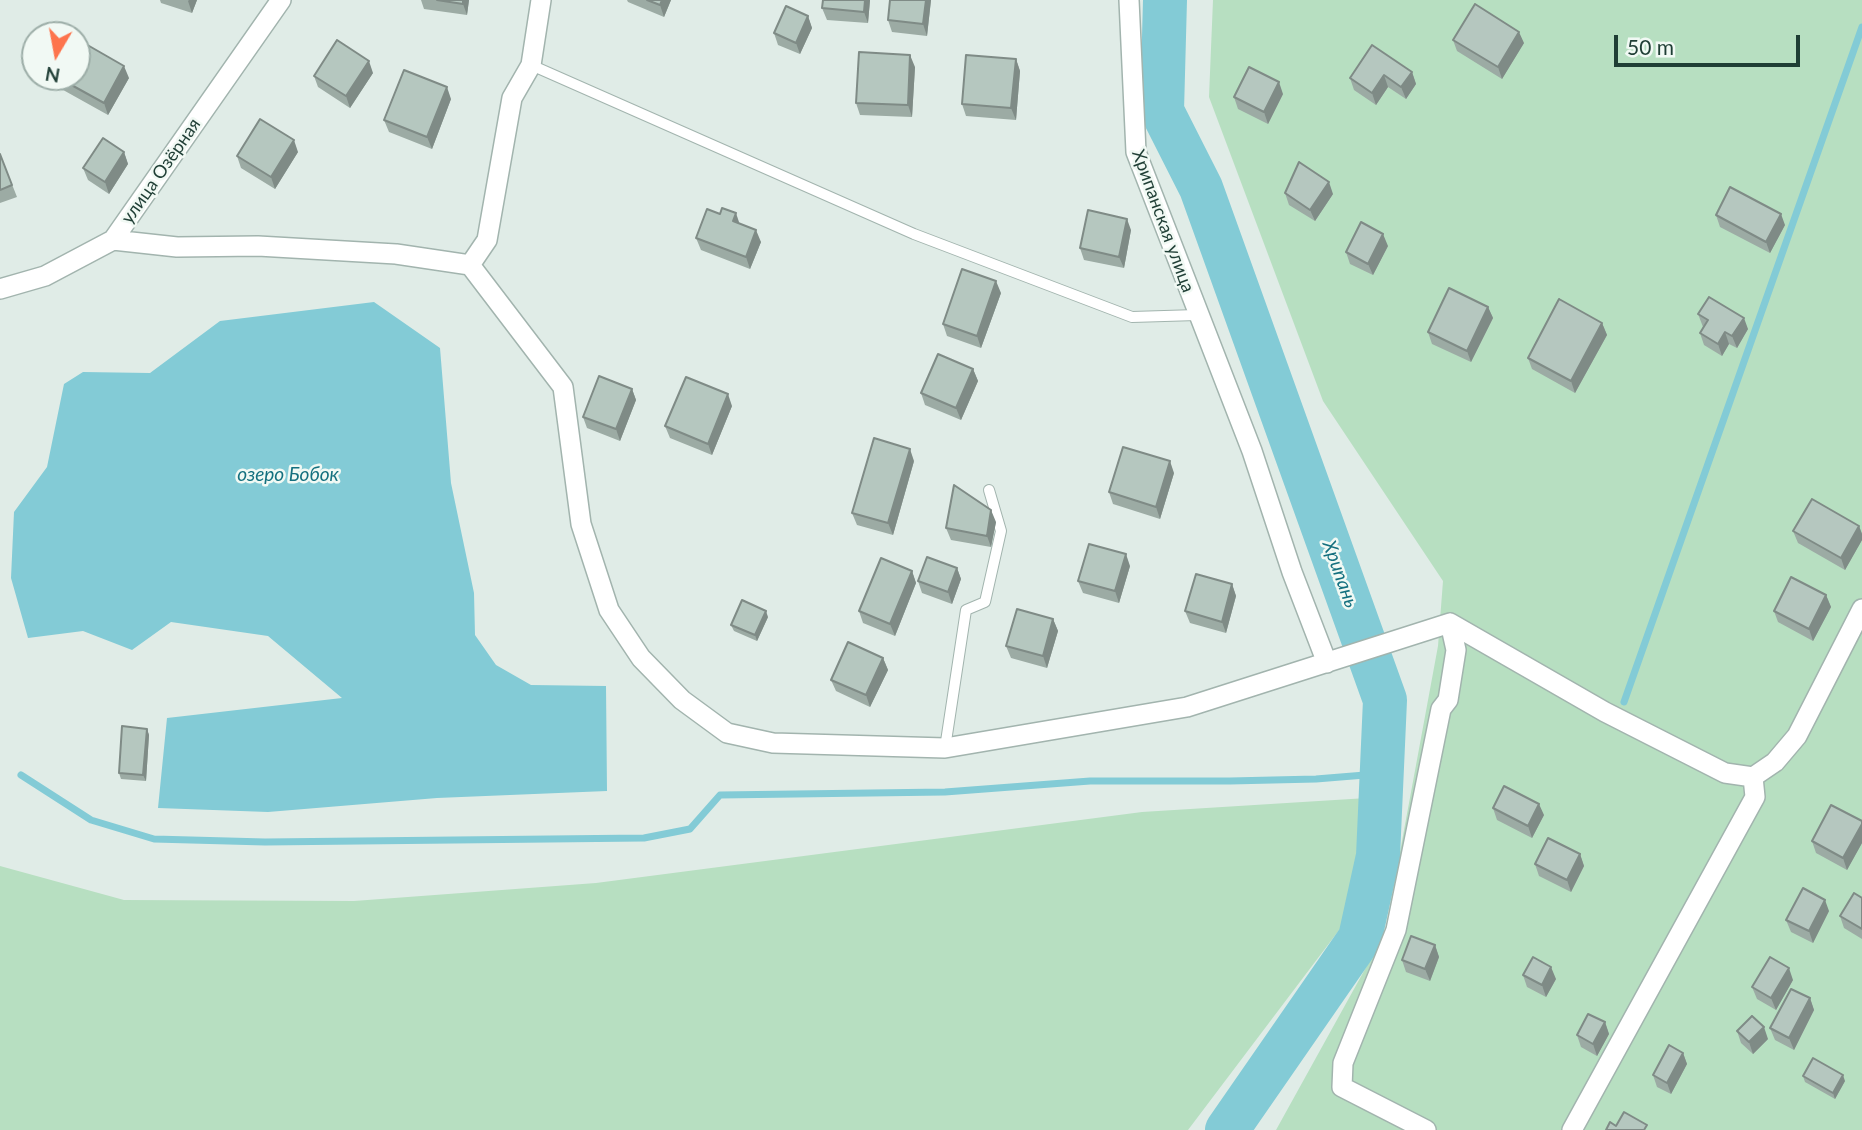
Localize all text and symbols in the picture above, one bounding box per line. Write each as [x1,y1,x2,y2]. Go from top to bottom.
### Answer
north arrow [21,21,91,91]
scale bar [1617,21,1802,65]
text: 50 m [1627,34,1674,59]
text: N [43,63,62,88]
street label: улица Озёрная [117,114,205,228]
street label: Хрипанская улица [1127,147,1199,295]
water label: озеро Бобок [237,464,339,486]
water label: Хрипань [1317,537,1363,611]

